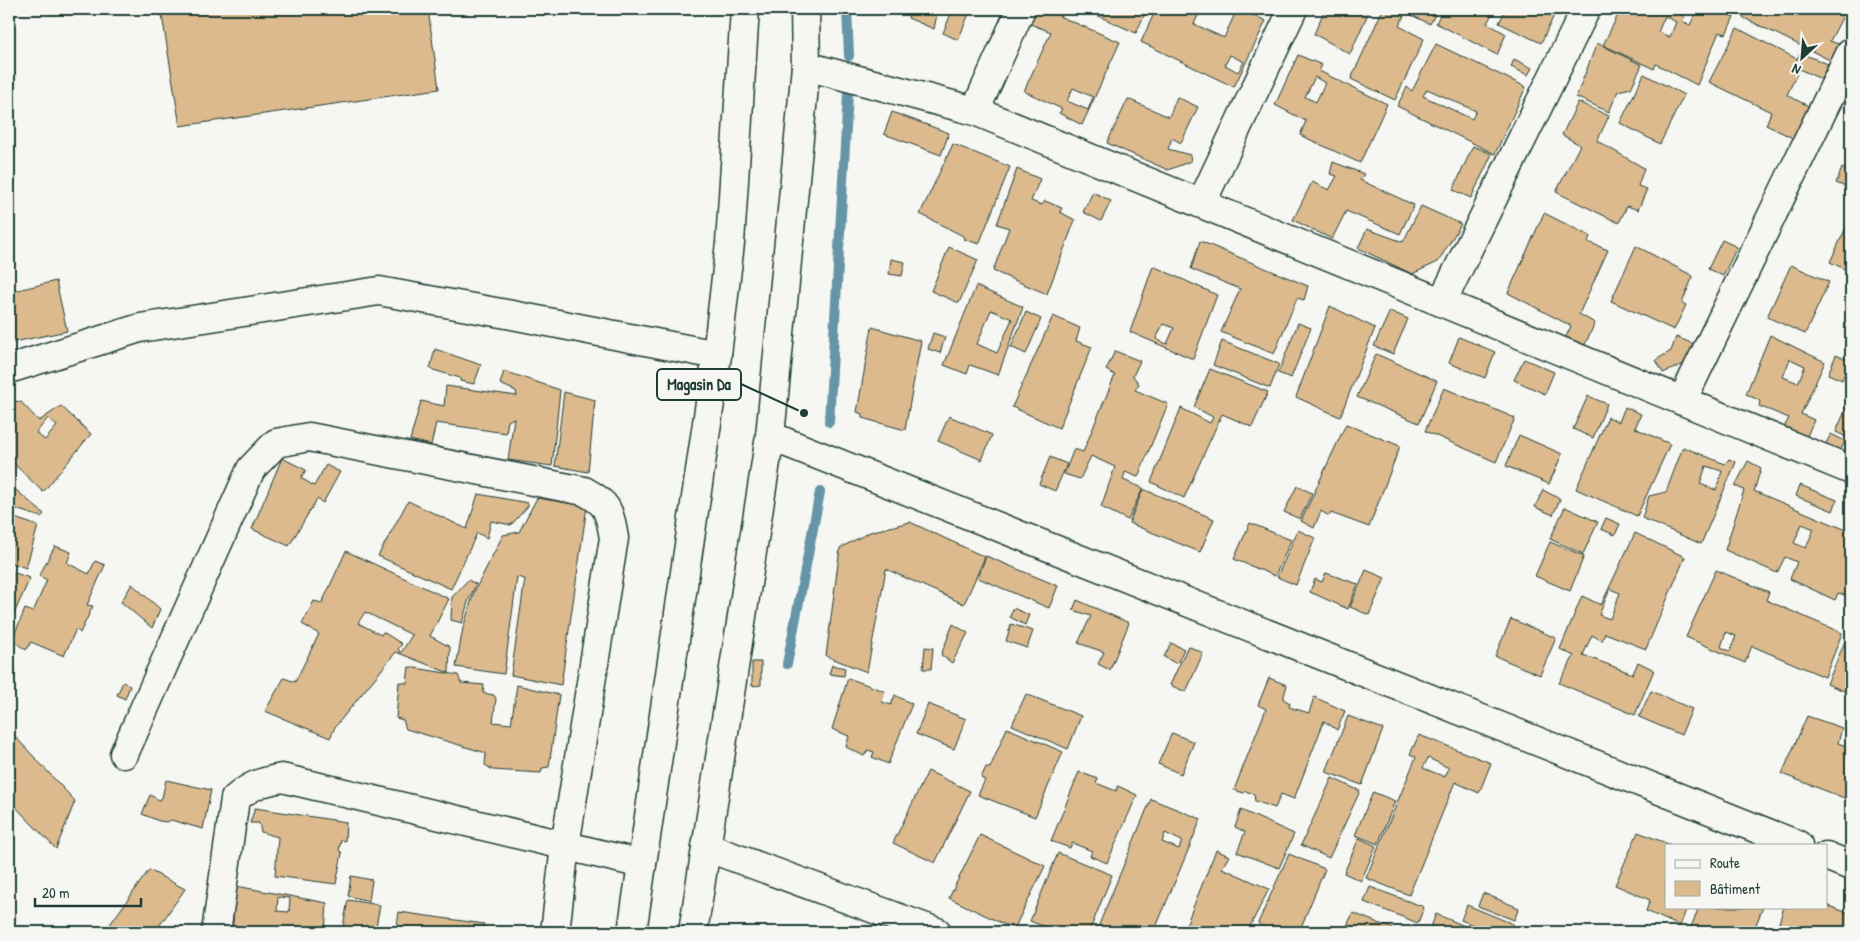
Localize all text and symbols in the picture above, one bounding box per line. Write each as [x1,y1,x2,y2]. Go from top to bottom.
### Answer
north arrow [1778,32,1828,82]
text: N [1788,60,1804,80]
callout: Magasin Da [657,369,741,400]
text: Magasin Da [667,373,732,396]
legend [1665,844,1828,908]
text: Route [1710,852,1740,873]
scale bar [35,876,141,908]
text: Bâtiment [1710,878,1761,899]
text: 20 m [42,882,69,903]

